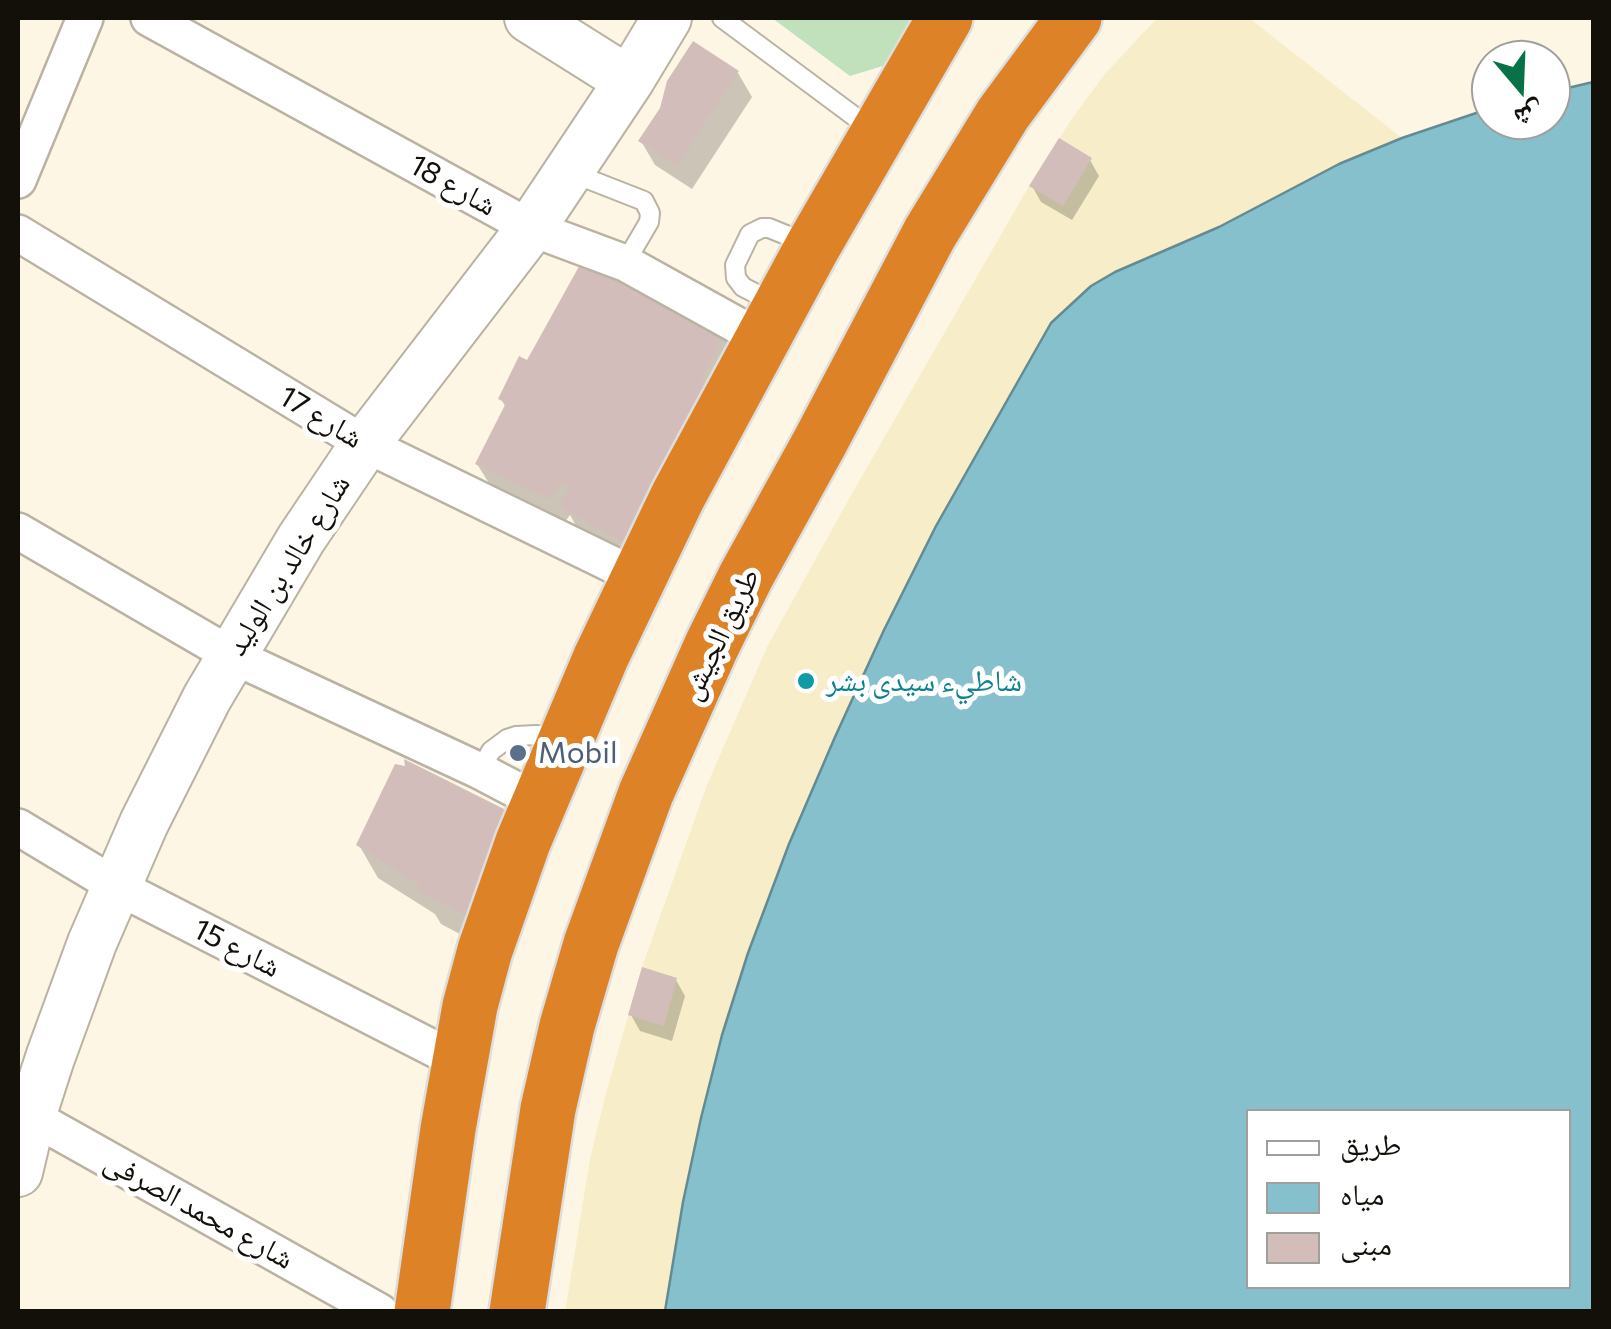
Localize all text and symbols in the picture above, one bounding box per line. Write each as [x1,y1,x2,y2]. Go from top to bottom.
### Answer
north arrow [1471,40,1571,140]
text: ش [1511,96,1550,137]
street label: شارع 18 [403,147,503,223]
street label: شارع 17 [273,378,369,456]
street label: شارع خالد بن الوليد [218,468,358,662]
street label: طريق الجيش [673,562,767,706]
place label: شاطيء سيدى بشر [826,663,1022,699]
marker: شاطيء سيدى بشر [795,670,817,692]
place label: Mobil [538,735,618,771]
marker: Mobil [507,742,529,764]
street label: شارع 15 [187,911,287,985]
legend [1246,1109,1571,1289]
text: طريق [1340,1124,1401,1161]
street label: شارع محمد الصرفى [98,1143,300,1277]
text: مياه [1340,1174,1384,1211]
text: مبنى [1340,1224,1392,1261]

